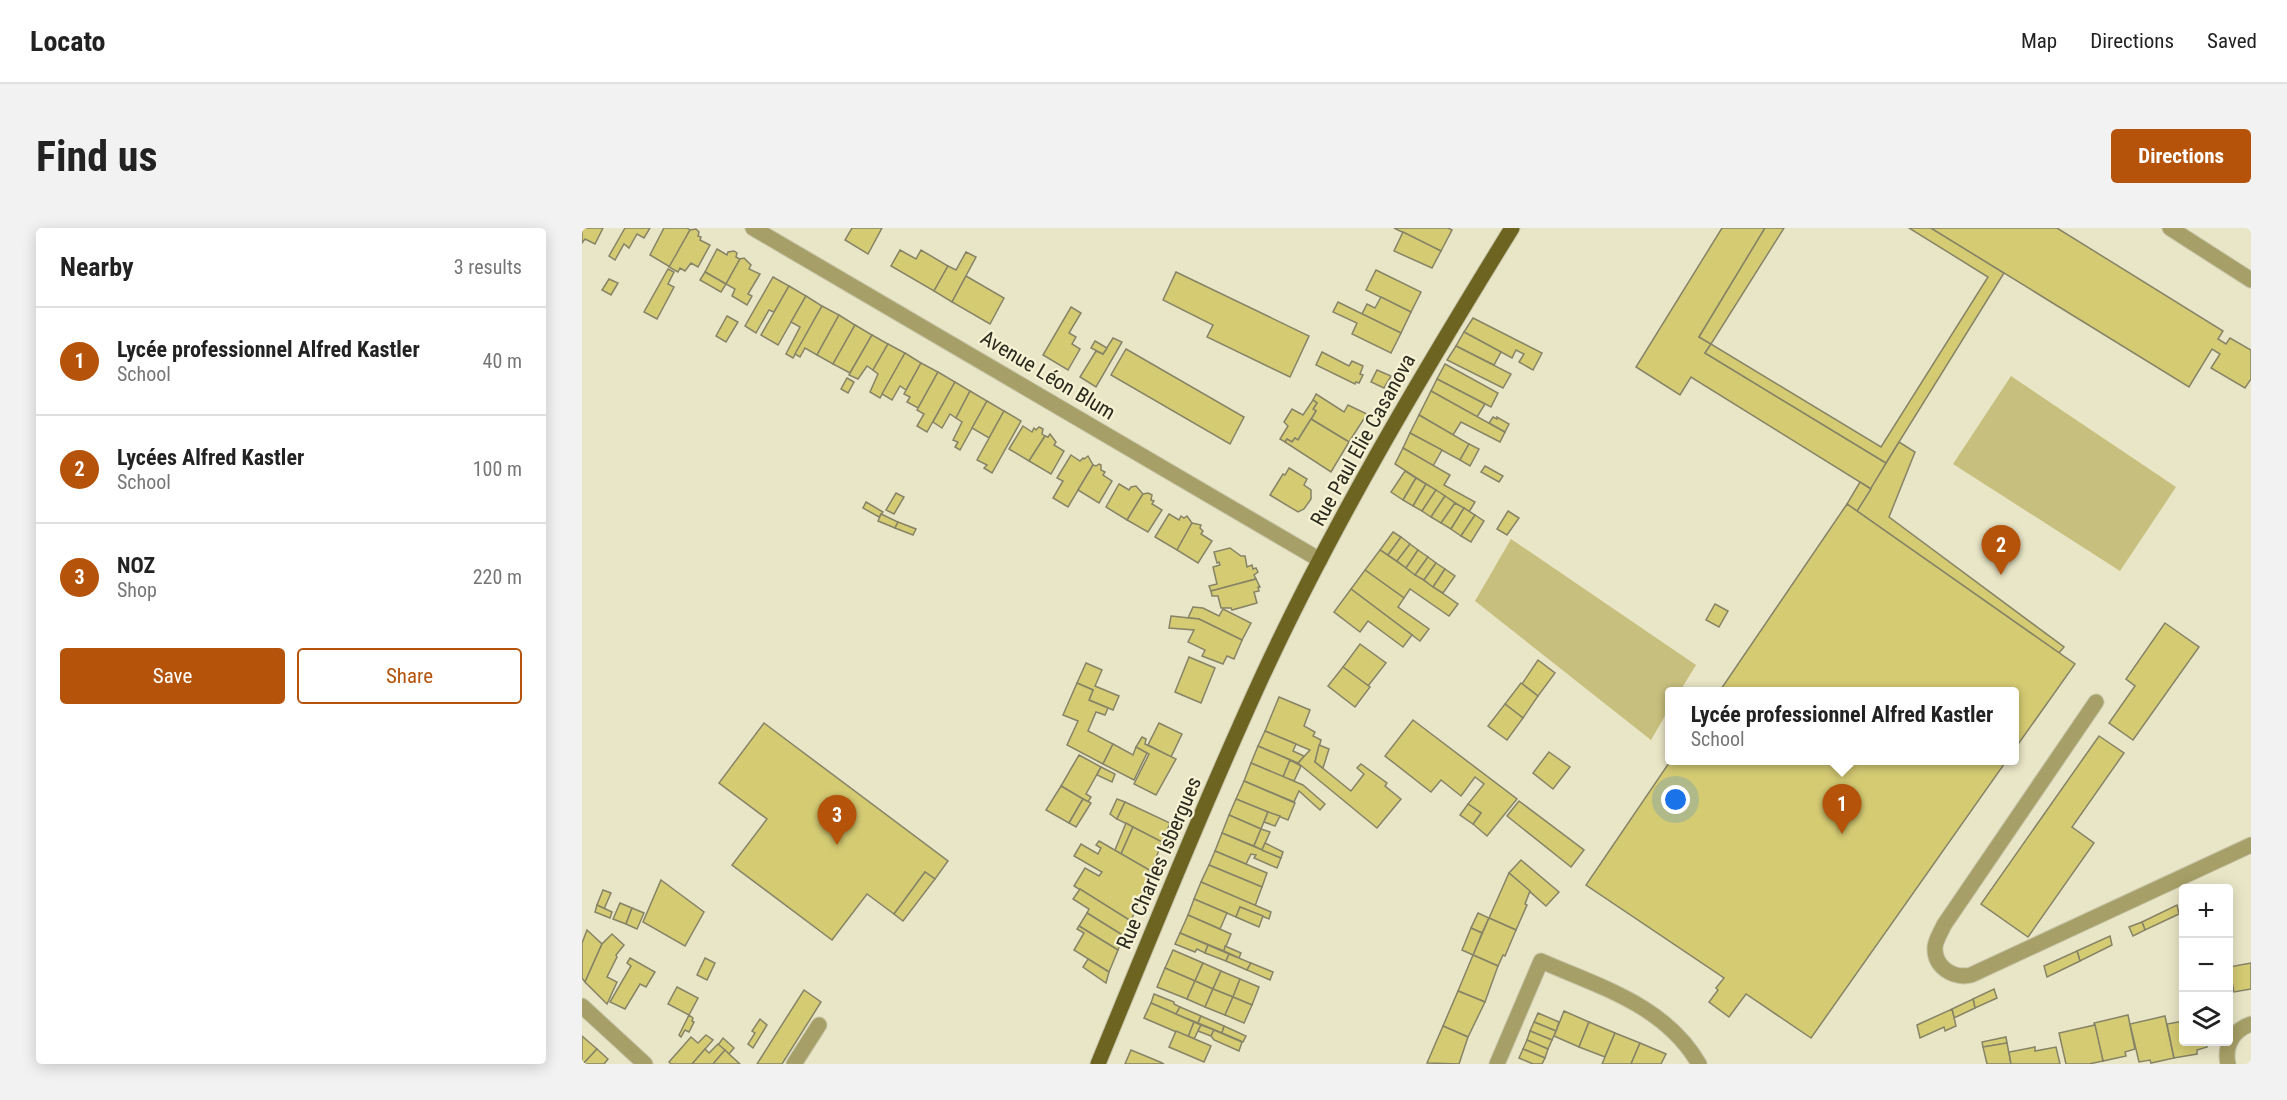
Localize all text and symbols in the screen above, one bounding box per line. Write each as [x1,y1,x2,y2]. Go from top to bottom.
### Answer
text: Locato [30,25,106,58]
text: Map [2021,29,2057,53]
text: Directions [2090,29,2174,53]
text: Saved [2207,29,2257,53]
button: Directions [2111,129,2251,183]
text: Find us [36,132,157,181]
text: Nearby [60,252,134,282]
text: 3 results [454,255,522,279]
street label: Avenue Léon Blum [976,325,1120,425]
text: Lycée professionnel Alfred Kastler [117,337,420,362]
text: 1 [74,349,85,373]
text: 40 m [483,349,522,373]
street label: Rue Paul Elie Casanova [1306,350,1420,530]
text: School [117,362,171,386]
text: Lycées Alfred Kastler [117,445,304,470]
text: 2 [74,457,85,481]
text: 100 m [473,457,522,481]
text: School [117,470,171,494]
pin: 2 [1982,526,2020,575]
text: NOZ [117,553,155,578]
text: 3 [74,565,85,589]
text: 220 m [473,565,522,589]
text: Shop [117,578,157,602]
button: Save [60,648,285,704]
button: Share [297,648,522,704]
popup [1665,687,2019,765]
text: Lycée professionnel Alfred Kastler [1691,702,1993,727]
text: School [1691,727,1745,751]
street label: Rue Charles Isbergues [1112,773,1206,953]
pin: 1 [1822,784,1862,834]
your location [1661,785,1690,814]
pin: 3 [818,796,856,845]
map controls [2179,884,2233,1046]
button: + [2179,884,2233,938]
button: − [2179,938,2233,992]
button: layers [2179,992,2233,1046]

